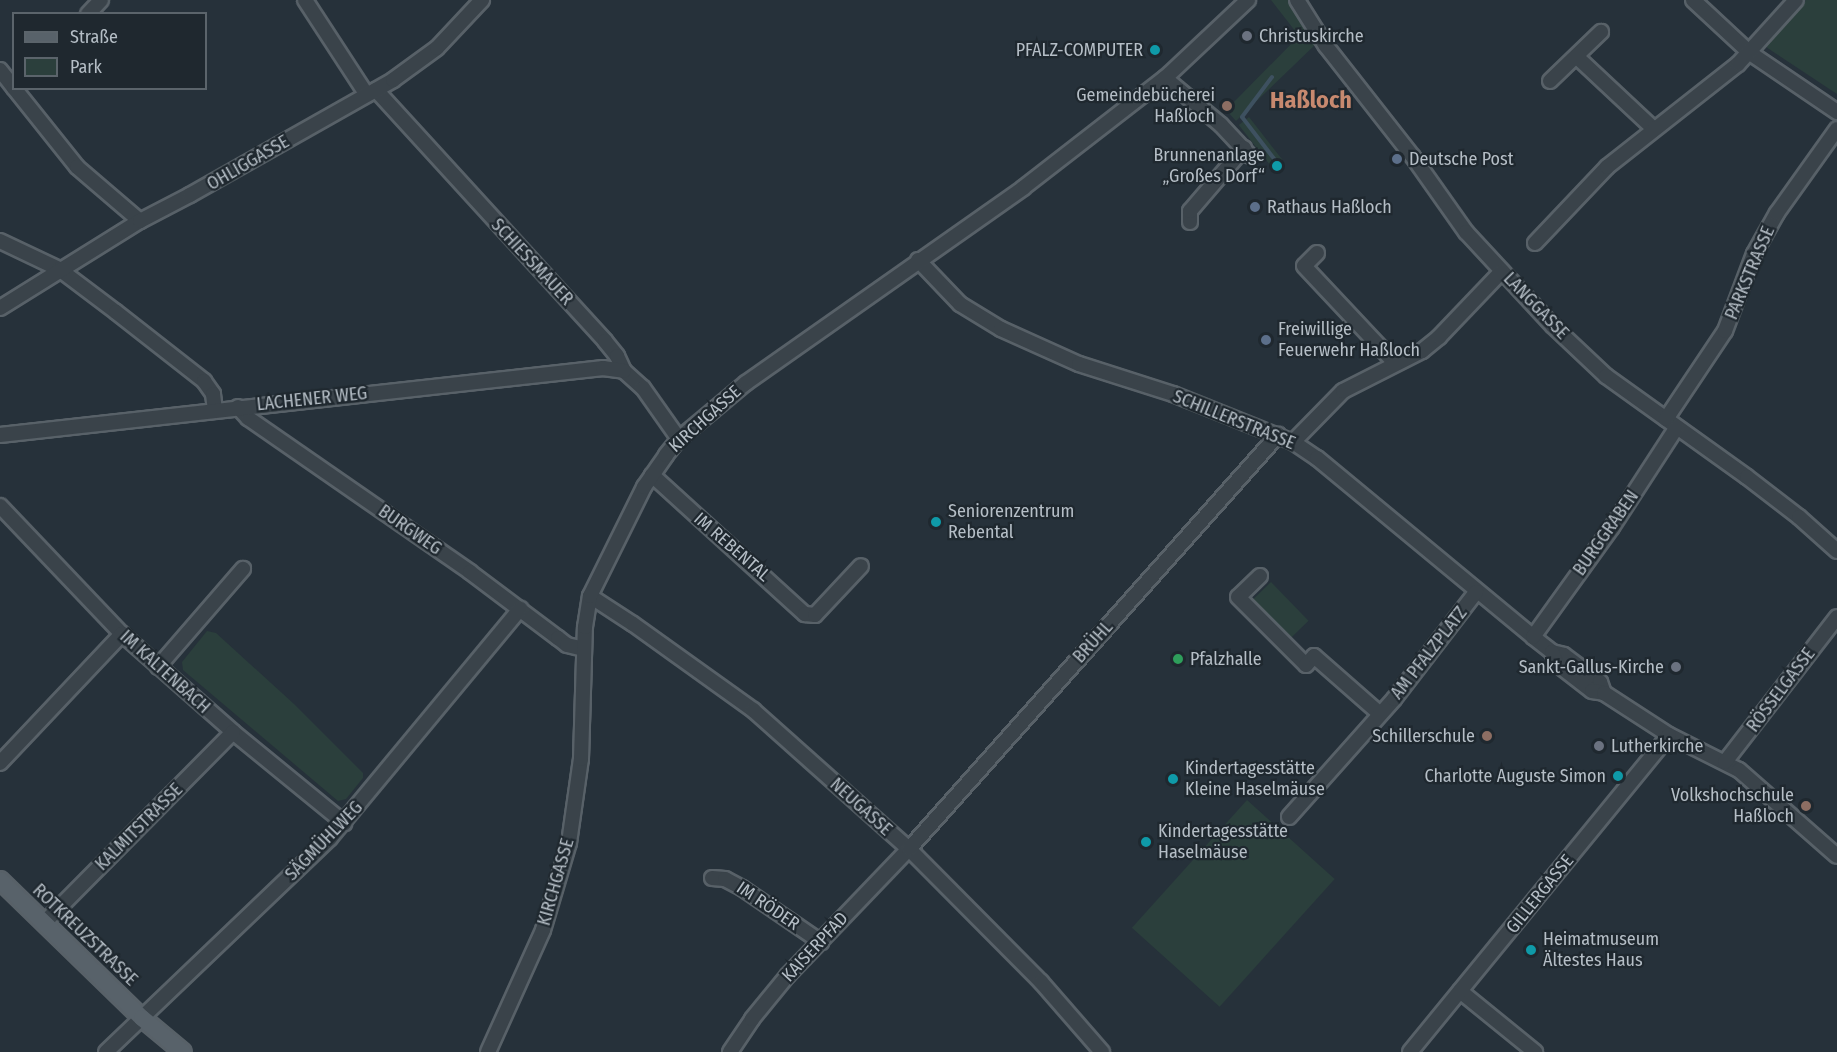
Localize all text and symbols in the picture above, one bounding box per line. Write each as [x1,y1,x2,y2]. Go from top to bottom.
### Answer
legend [12,12,207,90]
place label: Christuskirche [1259,25,1364,47]
text: Straße [70,26,118,48]
marker: Christuskirche [1240,29,1254,43]
place label: PFALZ-COMPUTER [1016,39,1143,61]
marker: PFALZ-COMPUTER [1148,43,1162,57]
text: Park [70,56,102,78]
place label: Gemeindebücherei Haßloch [1076,85,1215,128]
district label: Haßloch [1270,87,1352,115]
marker: Gemeindebücherei Haßloch [1220,99,1234,113]
street label: OHLIGGASSE [203,131,293,195]
place label: Brunnenanlage „Großes Dorf“ [1153,145,1265,188]
place label: Deutsche Post [1409,148,1514,170]
marker: Deutsche Post [1390,152,1404,166]
marker: Brunnenanlage „Großes Dorf“ [1270,159,1284,173]
place label: Rathaus Haßloch [1267,196,1392,218]
marker: Rathaus Haßloch [1248,200,1262,214]
street label: SCHIESSMAUER [486,214,578,310]
street label: PARKSTRASSE [1721,223,1779,323]
street label: LANGGASSE [1499,268,1573,344]
place label: Freiwillige Feuerwehr Haßloch [1278,319,1420,362]
marker: Freiwillige Feuerwehr Haßloch [1259,333,1273,347]
street label: KIRCHGASSE [664,381,746,457]
street label: LACHENER WEG [256,382,368,416]
street label: SCHILLERSTRASSE [1170,386,1298,454]
street label: BURGGRABEN [1569,486,1643,580]
street label: BURGWEG [374,500,446,560]
place label: Seniorenzentrum Rebental [948,501,1074,544]
street label: IM REBENTAL [689,508,775,586]
marker: Seniorenzentrum Rebental [929,515,943,529]
street label: AM PFALZPLATZ [1386,602,1472,704]
street label: BRÜHL [1069,617,1117,667]
street label: IM KALTENBACH [115,626,215,718]
street label: RÖSSELGASSE [1742,644,1820,736]
place label: Pfalzhalle [1190,648,1262,670]
marker: Pfalzhalle [1171,652,1185,666]
place label: Sankt-Gallus-Kirche [1519,656,1664,678]
marker: Sankt-Gallus-Kirche [1669,660,1683,674]
place label: Schillerschule [1372,725,1475,747]
marker: Schillerschule [1480,729,1494,743]
place label: Lutherkirche [1611,735,1703,757]
marker: Lutherkirche [1592,739,1606,753]
place label: Kindertagesstätte Kleine Haselmäuse [1185,758,1325,800]
place label: Charlotte Auguste Simon [1424,765,1606,787]
marker: Charlotte Auguste Simon [1611,769,1625,783]
marker: Kindertagesstätte Kleine Haselmäuse [1166,772,1180,786]
street label: NEUGASSE [826,774,896,840]
street label: KALMITSTRASSE [91,779,187,875]
place label: Volkshochschule Haßloch [1671,785,1794,828]
street label: SÄGMÜHLWEG [281,797,367,885]
marker: Volkshochschule Haßloch [1799,799,1813,813]
place label: Kindertagesstätte Haselmäuse [1158,821,1288,864]
marker: Kindertagesstätte Haselmäuse [1139,835,1153,849]
street label: KIRCHGASSE [533,836,579,928]
street label: GILLERGASSE [1502,850,1578,938]
street label: IM RÖDER [732,877,804,935]
street label: ROTKREUZSTRASSE [28,880,142,990]
street label: KAISERPFAD [777,908,853,986]
place label: Heimatmuseum Ältestes Haus [1543,929,1659,972]
marker: Heimatmuseum Ältestes Haus [1524,943,1538,957]

